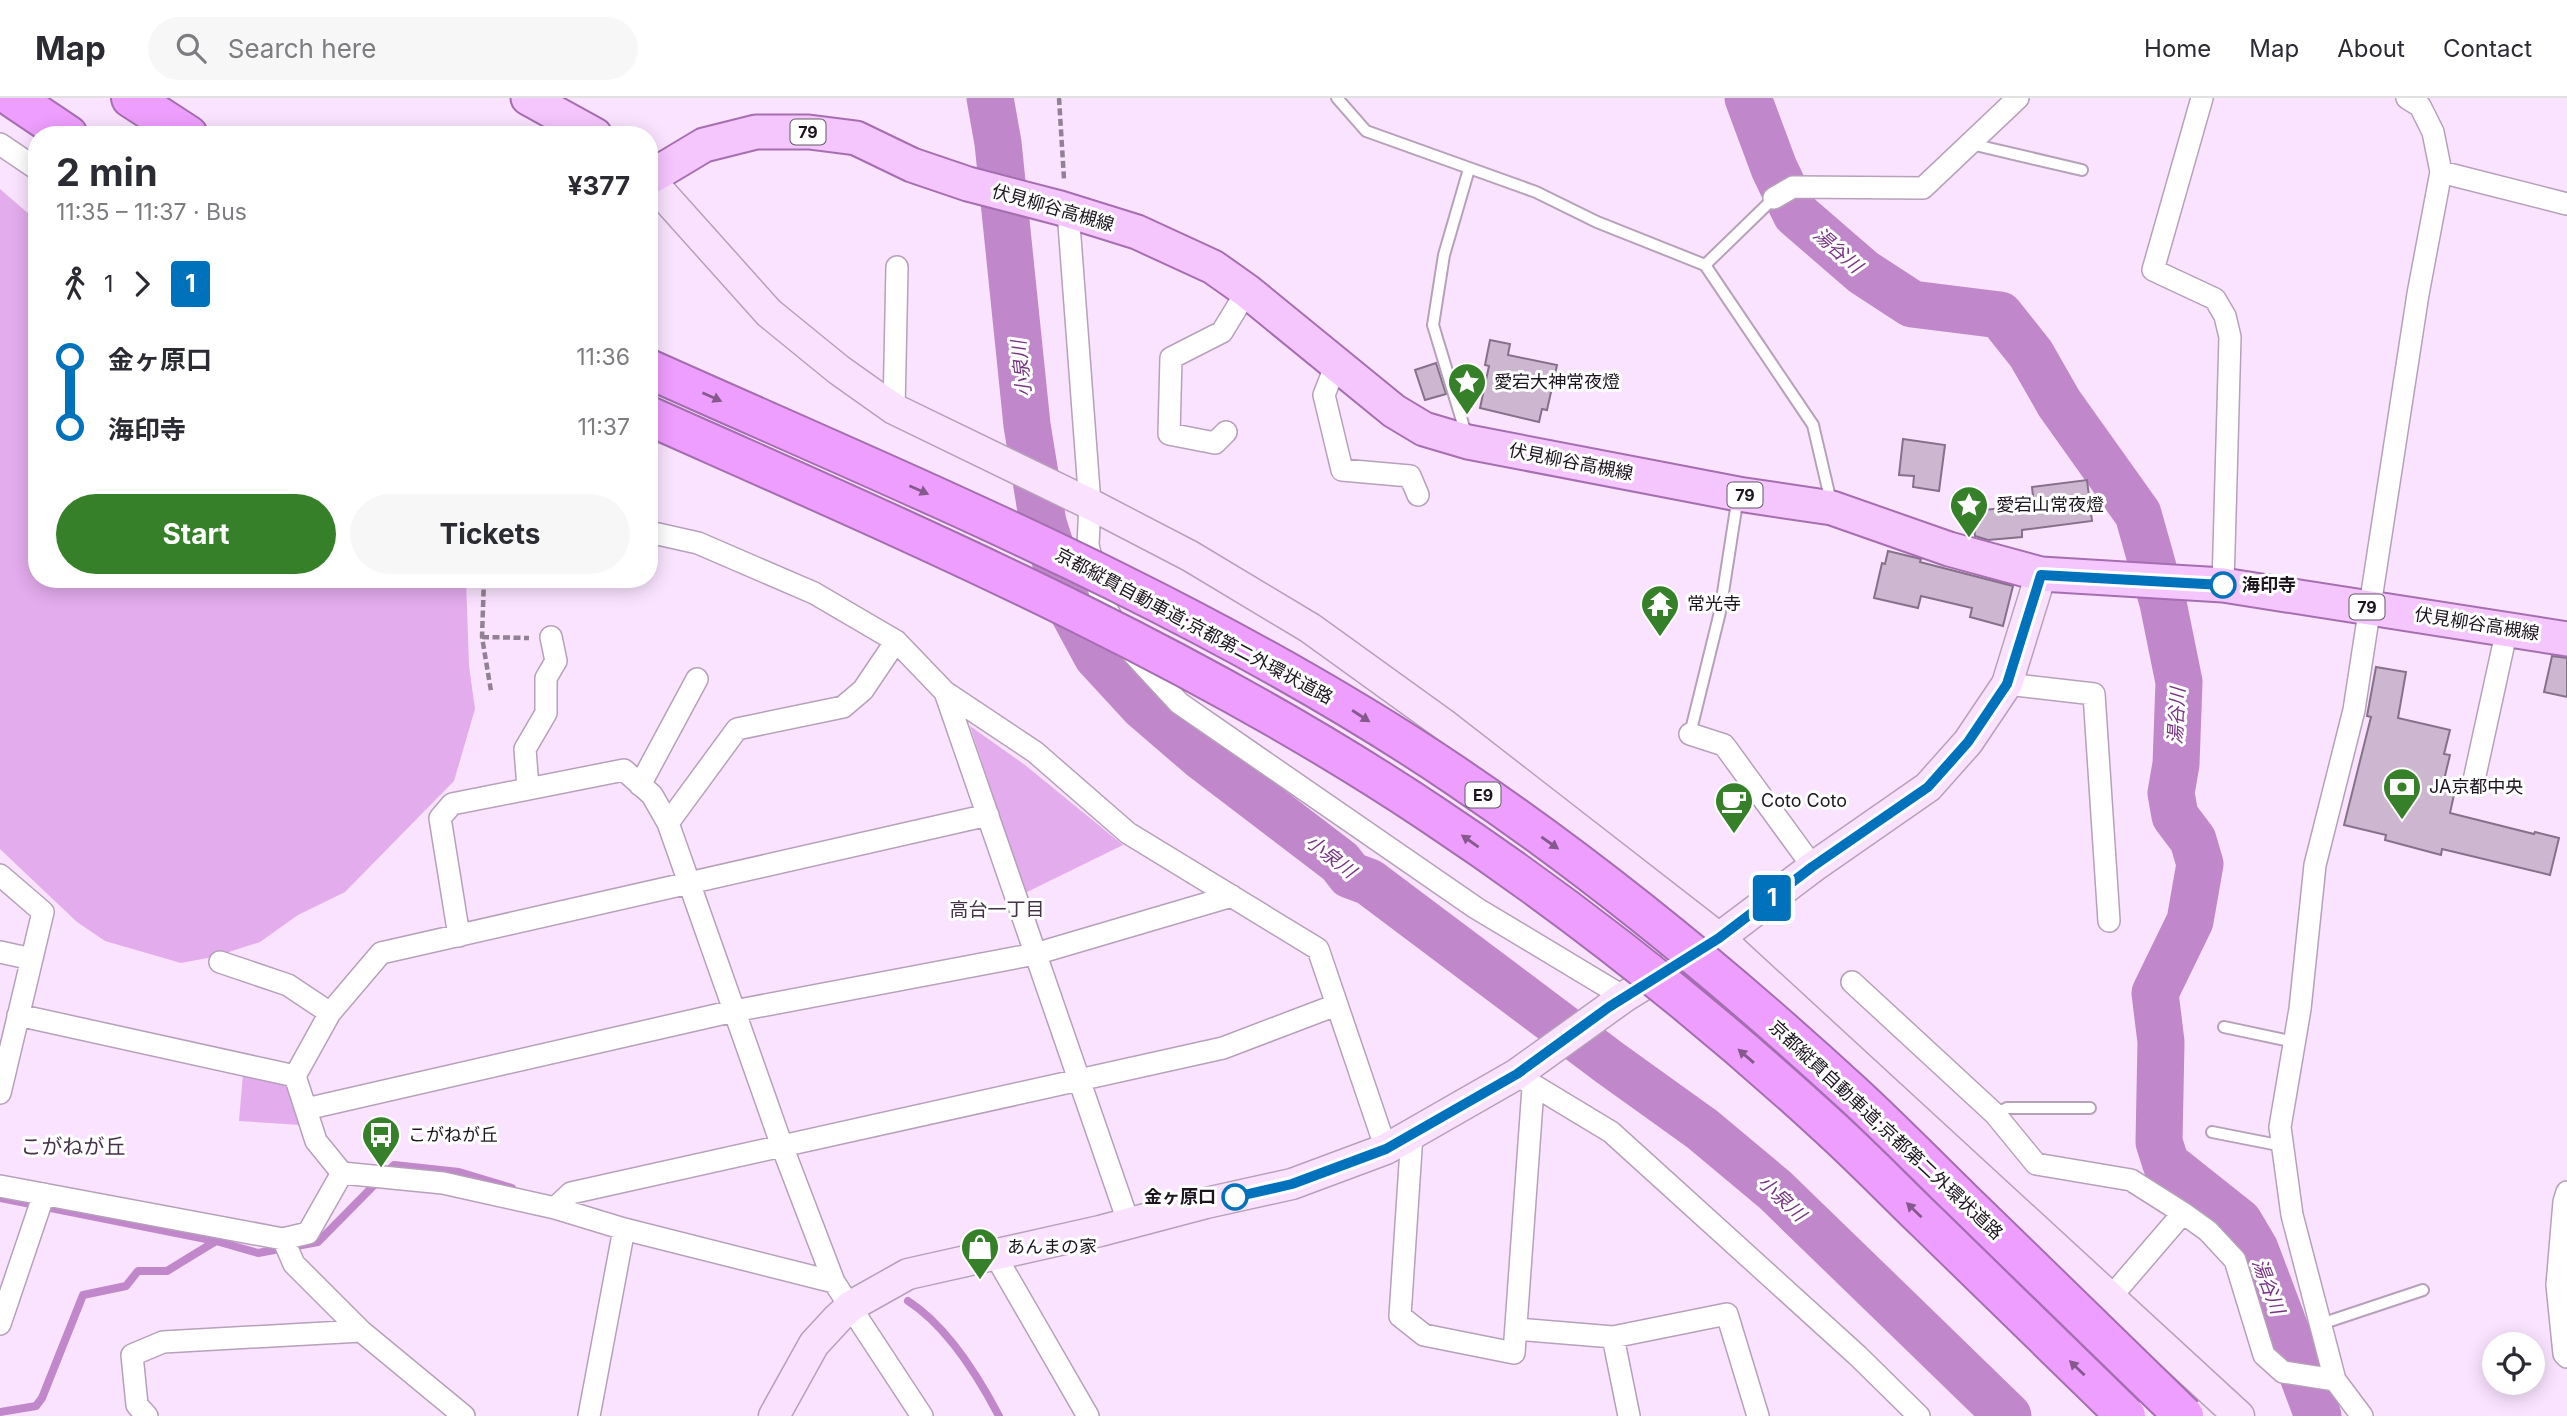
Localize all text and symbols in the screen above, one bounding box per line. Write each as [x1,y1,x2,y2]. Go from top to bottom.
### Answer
search box [148,17,638,80]
text: Map [35,28,106,68]
icon: search [172,29,210,67]
text: Search here [228,33,376,64]
text: Home [2144,34,2211,63]
text: Map [2249,34,2299,63]
text: About [2337,34,2405,63]
text: Contact [2443,34,2532,63]
road number: 79 [790,120,826,144]
text: 2 min [56,149,158,195]
text: ¥377 [568,170,630,201]
street label: 伏見柳谷高槻線 [990,180,1117,235]
text: 11:35 – 11:37 · Bus [56,198,247,226]
water label: 湯谷川 [1809,223,1868,279]
icon: walk [56,265,94,303]
icon: forward [123,265,161,303]
text: 1 [185,269,196,298]
text: 1 [104,270,113,298]
water label: 小泉川 [1007,337,1036,399]
text: 11:36 [576,343,630,371]
text: 金ヶ原口 [108,344,212,375]
place icon: 愛宕大神常夜燈 [1446,361,1488,416]
place label: 愛宕大神常夜燈 [1494,371,1620,392]
one-way arrow [701,392,722,403]
text: 11:37 [577,413,630,441]
text: 海印寺 [108,414,186,445]
street label: 伏見柳谷高槻線 [1507,439,1635,484]
road number: 79 [1728,482,1762,508]
one-way arrow [909,484,929,496]
place icon: 愛宕山常夜燈 [1948,484,1990,539]
button: Start [56,494,336,574]
button: Tickets [350,494,630,574]
place label: 愛宕山常夜燈 [1996,494,2104,515]
street label: 京都縦貫自動車道;京都第二外環状道路 [1052,543,1337,708]
marker: 海印寺 [2210,572,2236,598]
place label: 海印寺 [2242,574,2296,595]
temple icon: 常光寺 [1639,583,1681,638]
place label: 常光寺 [1687,593,1741,614]
road number: 79 [2350,594,2384,620]
street label: 伏見柳谷高槻線 [2413,603,2541,644]
water label: 湯谷川 [2164,685,2190,745]
one-way arrow [1352,709,1371,722]
bank icon: JA京都中央 [2381,766,2423,821]
place label: JA京都中央 [2429,776,2523,797]
cafe icon: Coto Coto [1713,780,1755,835]
road number: E9 [1466,782,1500,808]
place label: Coto Coto [1761,790,1847,811]
water label: 小泉川 [1301,830,1362,884]
one-way arrow [1461,834,1479,848]
one-way arrow [1541,836,1559,850]
line badge: 1 [1749,875,1795,921]
text: 1 [1767,883,1777,912]
district label: 高台一丁目 [949,898,1045,921]
street label: 京都縦貫自動車道;京都第二外環状道路 [1765,1016,2007,1244]
one-way arrow [1738,1049,1755,1064]
bus stop icon: こがねが丘 [360,1114,402,1169]
place label: こがねが丘 [408,1124,498,1145]
district label: こがねが丘 [21,1134,126,1159]
water label: 小泉川 [1753,1171,1812,1228]
marker: 金ヶ原口 [1222,1184,1248,1210]
place label: 金ヶ原口 [1144,1186,1216,1207]
one-way arrow [1906,1202,1923,1218]
shop icon: あんまの家 [959,1226,1001,1281]
place label: あんまの家 [1007,1236,1097,1257]
water label: 湯谷川 [2248,1255,2290,1319]
map controls [2482,1332,2545,1395]
button: locate [2482,1332,2545,1395]
one-way arrow [2069,1361,2086,1377]

